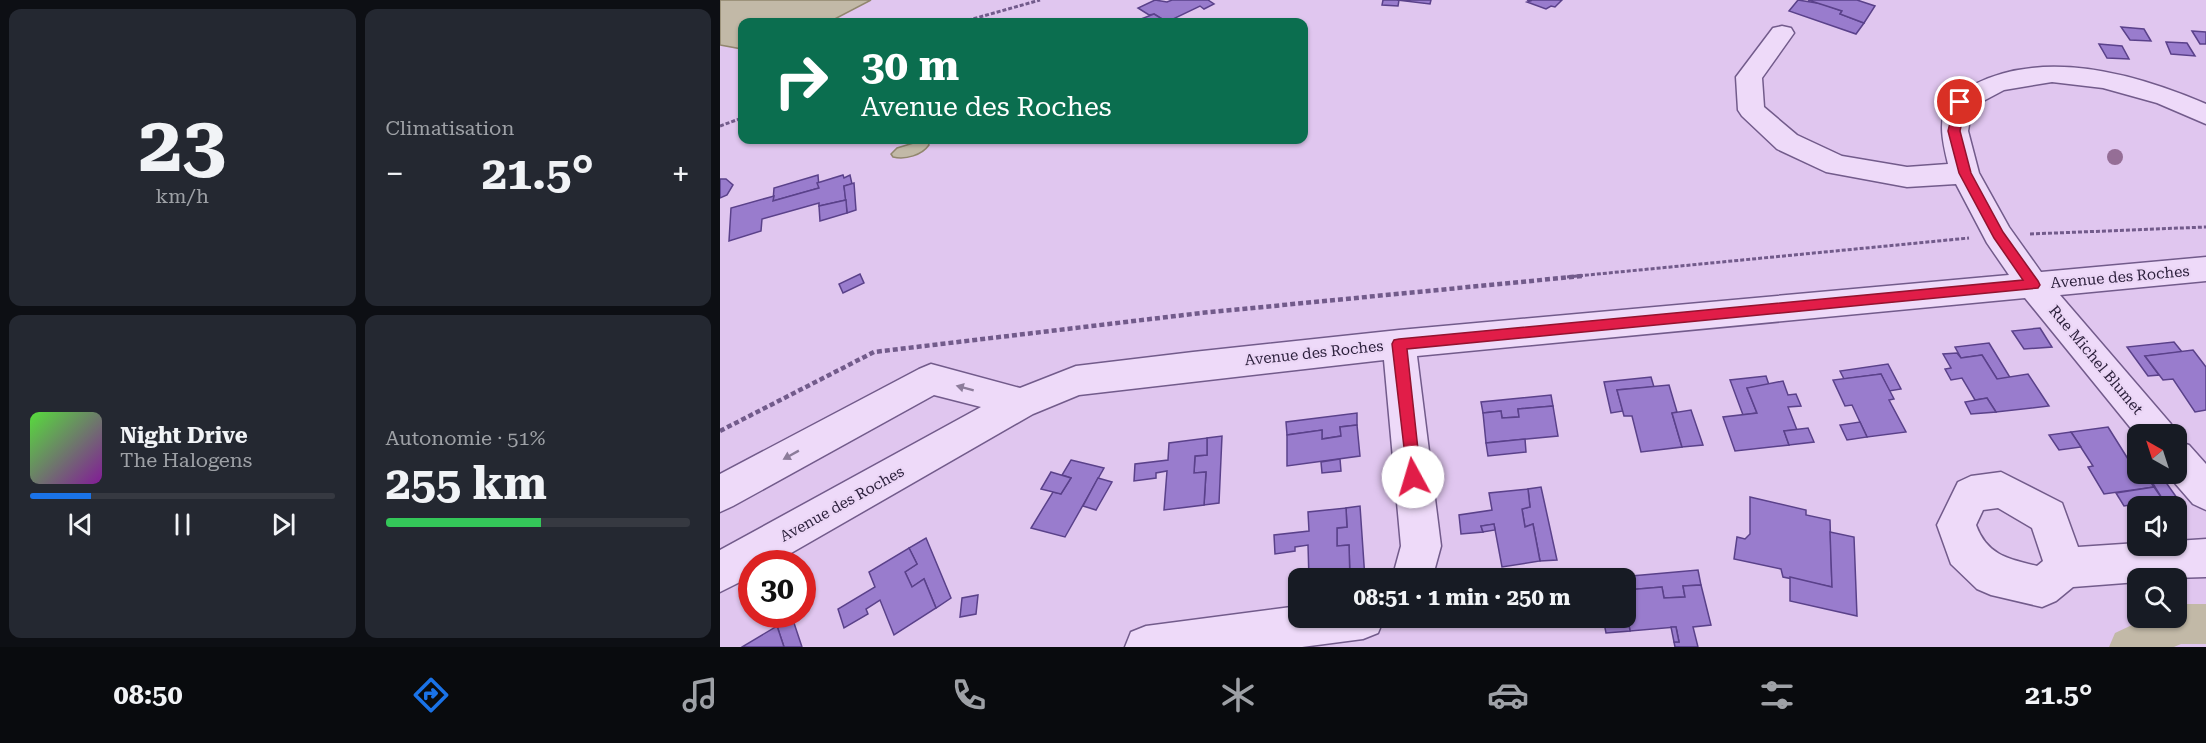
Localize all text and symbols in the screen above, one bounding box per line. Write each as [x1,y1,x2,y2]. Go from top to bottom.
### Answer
text: 30 m [861,41,959,90]
icon: right [762,42,840,120]
pin [1934,76,1985,127]
icon: arrive [1943,85,1976,118]
text: Avenue des Roches [861,91,1112,123]
text: 23 [139,99,226,190]
text: Climatisation [386,116,514,140]
text: 21.5° [482,147,594,200]
text: − [386,154,404,193]
text: + [672,154,690,193]
text: km/h [155,184,209,208]
street label: Avenue des Roches [2050,262,2190,292]
street label: Rue Michel Blumet [2045,302,2147,418]
street label: Avenue des Roches [1244,337,1384,369]
one-way arrow [956,383,974,392]
text: Night Drive [120,423,248,448]
north arrow [2127,424,2187,484]
map controls [2127,424,2187,628]
text: Autonomie · 51% [386,426,545,450]
position arrow [1381,445,1445,509]
text: The Halogens [120,448,252,472]
one-way arrow [782,450,799,460]
text: 255 km [386,457,547,510]
street label: Avenue des Roches [777,462,907,546]
button: sound [2127,496,2187,556]
icon: previous [64,508,97,541]
icon: pause [166,508,199,541]
icon: next [267,508,300,541]
speed limit sign: 30 [738,550,816,628]
button: search [2127,568,2187,628]
text: 08:51 · 1 min · 250 m [1353,585,1571,610]
icon: directions [410,674,452,716]
icon: music [679,674,721,716]
icon: phone [948,674,990,716]
icon: climate [1217,674,1259,716]
icon: car [1487,674,1529,716]
icon: filters [1756,674,1798,716]
text: 08:50 [114,679,183,711]
text: 21.5° [2025,679,2092,711]

